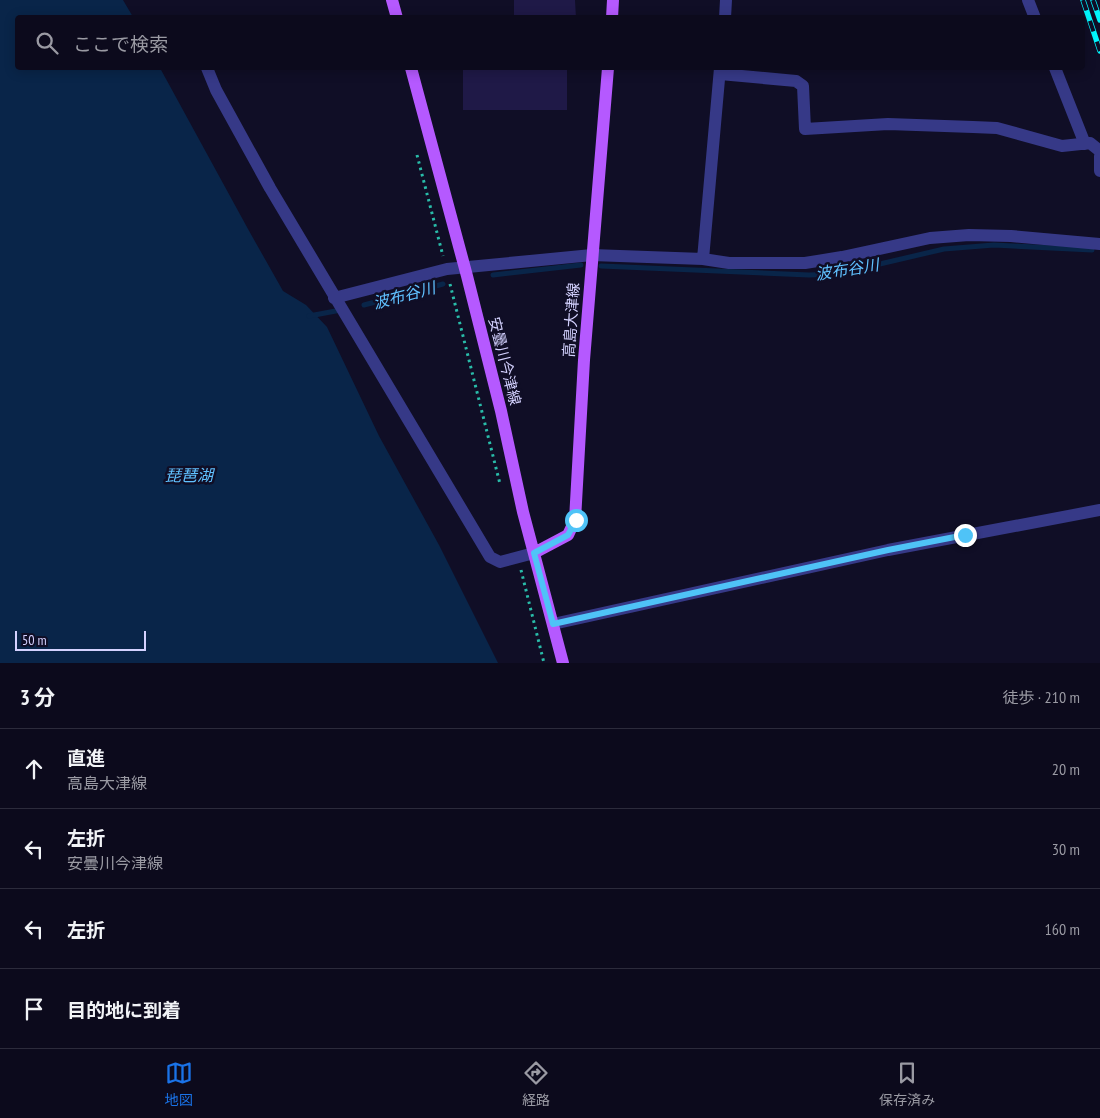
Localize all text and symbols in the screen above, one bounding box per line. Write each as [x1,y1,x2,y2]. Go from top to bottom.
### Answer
search box [15,15,1085,70]
icon: search [33,29,61,57]
text: ここで検索 [73,32,168,56]
water label: 波布谷川 [814,254,882,284]
water label: 波布谷川 [370,277,439,313]
street label: 高島大津線 [559,282,583,358]
street label: 安曇川今津線 [485,315,525,407]
water label: 琵琶湖 [165,465,216,485]
route start [565,509,588,532]
route end [954,524,977,547]
scale bar [15,628,146,651]
text: 50 m [22,631,47,649]
text: 3 分 [20,684,55,711]
text: 徒歩 · 210 m [1002,687,1080,707]
text: 直進 [67,746,105,770]
icon: ahead [20,755,48,783]
text: 20 m [1052,759,1080,779]
text: 高島大津線 [67,773,147,793]
text: 左折 [67,826,105,850]
icon: left [20,835,48,863]
text: 30 m [1052,839,1080,859]
text: 安曇川今津線 [67,853,163,873]
icon: left [20,915,48,943]
text: 左折 [67,918,105,942]
text: 160 m [1045,919,1080,939]
icon: arrive [20,995,48,1023]
text: 目的地に到着 [67,998,181,1022]
tab: 地図 [165,1059,193,1109]
tab: 経路 [522,1059,550,1109]
tab: 保存済み [879,1059,935,1109]

